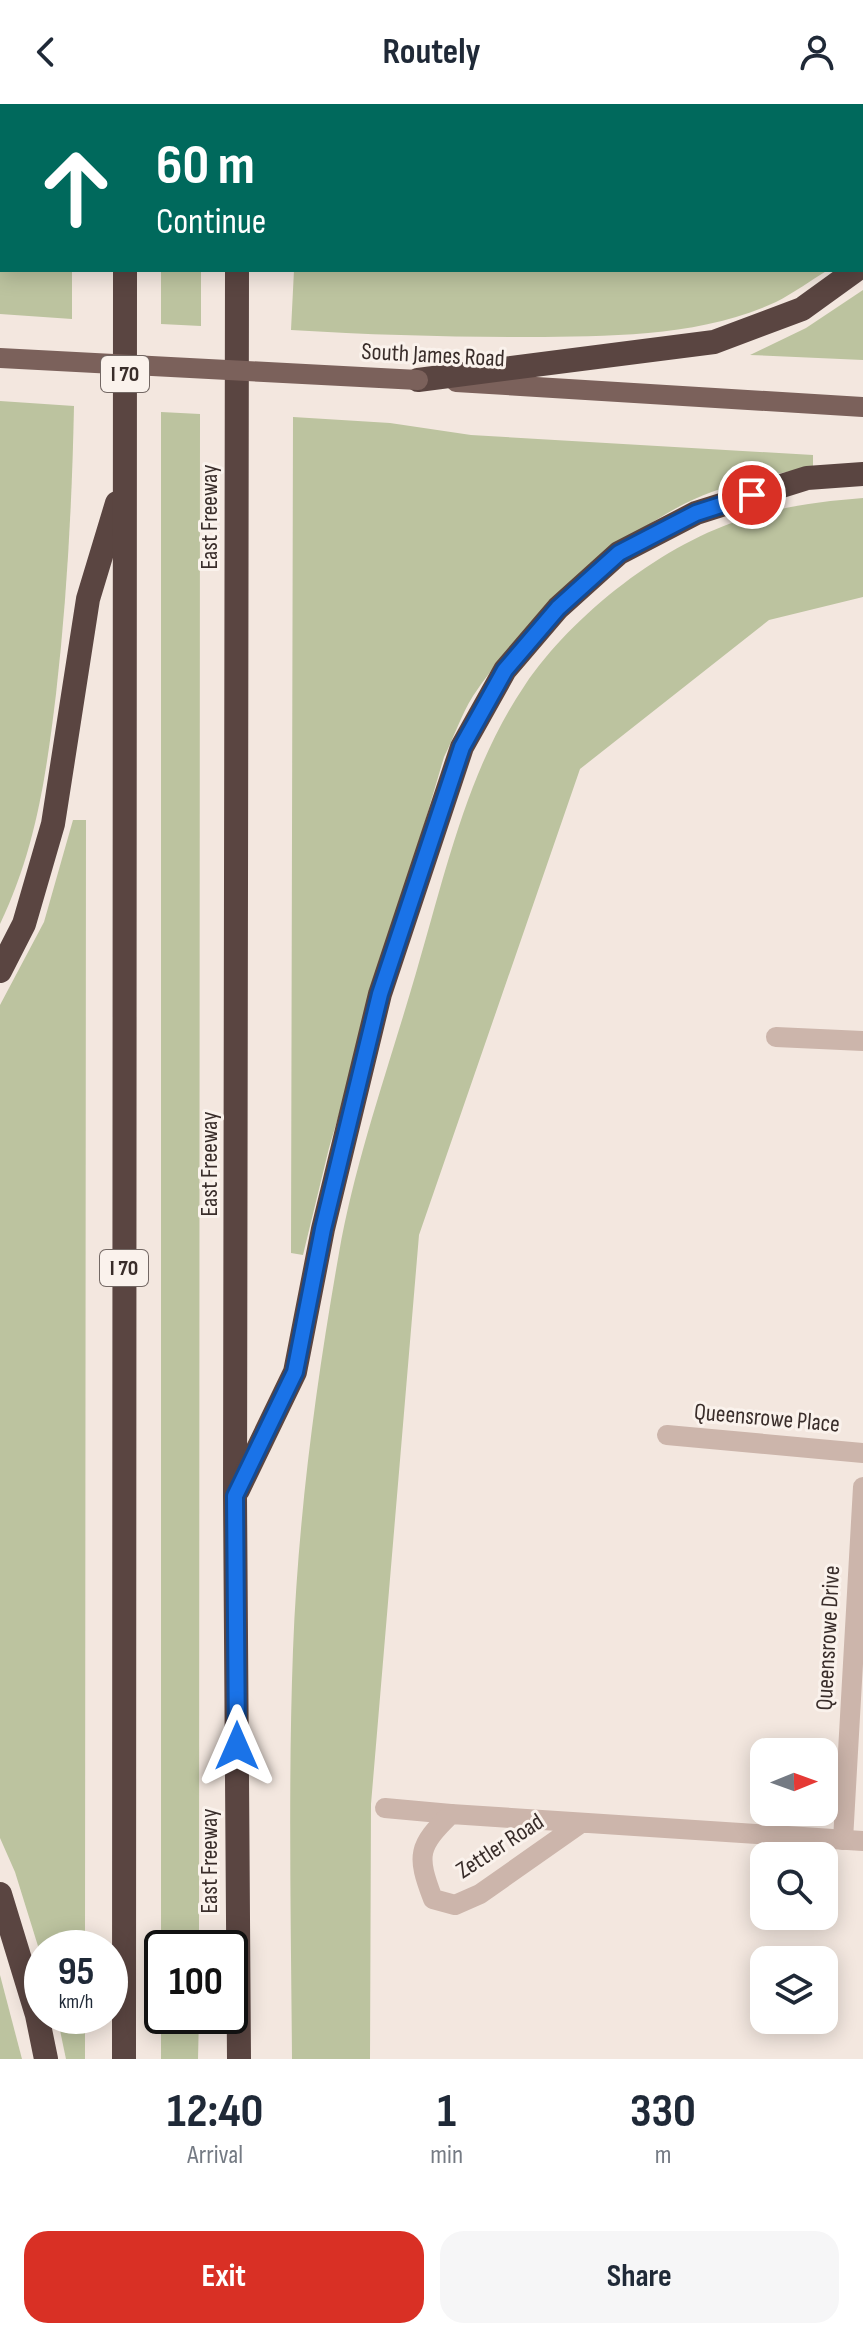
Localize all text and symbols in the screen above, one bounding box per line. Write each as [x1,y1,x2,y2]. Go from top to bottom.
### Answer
icon: back [24,30,68,74]
icon: person [795,30,839,74]
text: Routely [382,31,481,74]
text: 60 m [156,133,255,200]
icon: ahead [24,136,128,240]
text: Continue [156,201,266,244]
street label: South James Road [361,337,505,373]
road number: I 70 [101,356,149,392]
pin [718,461,786,529]
street label: East Freeway [195,465,224,569]
icon: arrive [730,473,774,517]
street label: East Freeway [195,1112,224,1216]
road number: I 70 [100,1250,148,1286]
street label: Queensrowe Place [693,1397,841,1439]
street label: Queensrowe Drive [810,1565,846,1711]
position arrow [195,1704,279,1788]
north arrow [750,1738,838,1826]
map controls [750,1738,838,2034]
street label: Zettler Road [451,1807,549,1885]
street label: East Freeway [195,1809,224,1913]
button: search [750,1842,838,1930]
speed limit sign: 100 [144,1930,248,2034]
button: layers [750,1946,838,2034]
text: 95 [58,1948,94,1996]
text: km/h [59,1990,93,2014]
text: 12:40 [167,2083,263,2140]
text: 1 [437,2083,456,2140]
text: 330 [630,2083,696,2140]
text: Arrival [187,2140,243,2171]
text: min [430,2140,463,2171]
text: m [655,2140,671,2171]
button: Exit [24,2231,424,2323]
button: Share [440,2231,839,2323]

